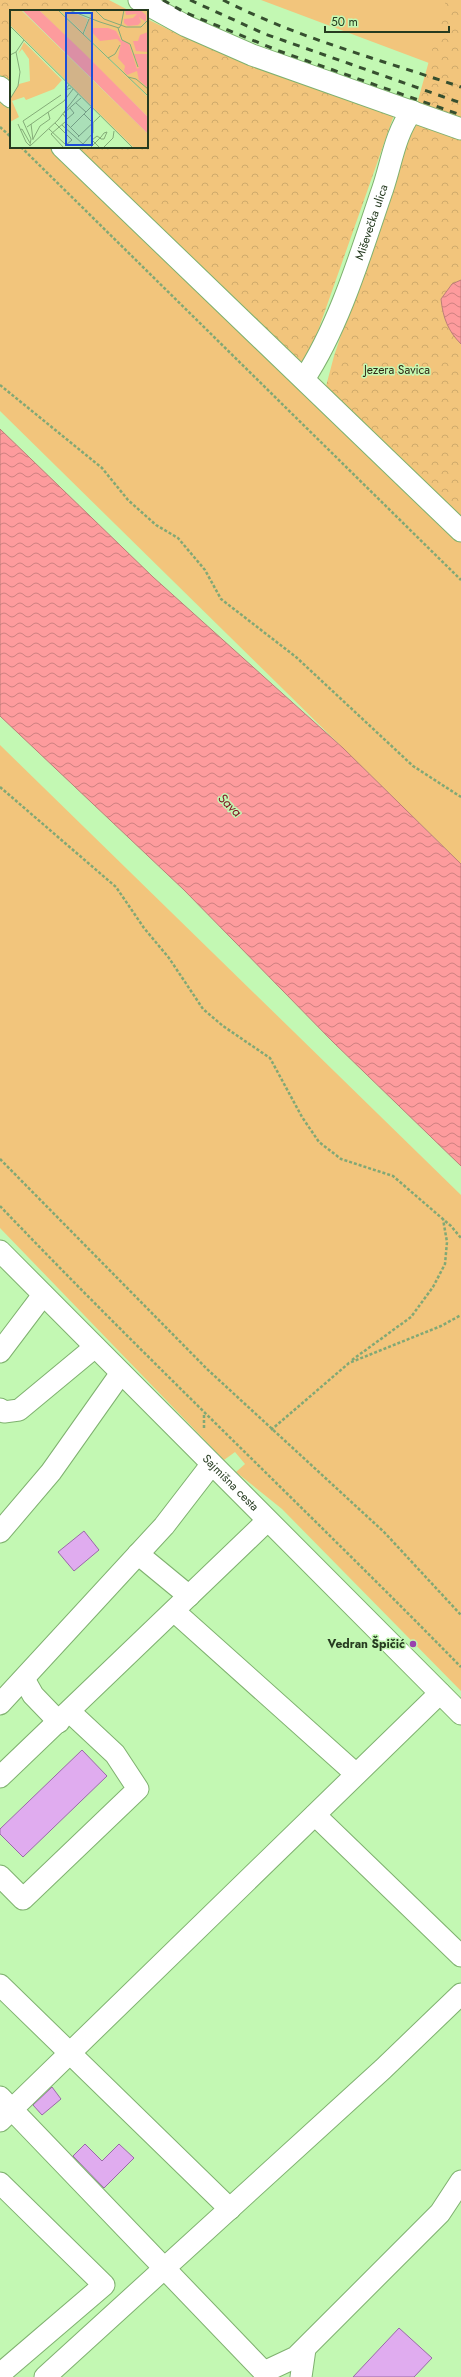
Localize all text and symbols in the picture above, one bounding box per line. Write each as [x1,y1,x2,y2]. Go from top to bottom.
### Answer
scale bar [325,8,449,34]
inset map [10,10,148,148]
text: 50 m [331,13,358,31]
street label: Miševečka ulica [350,182,393,263]
park label: Jezera Savica [362,361,430,379]
water label: Sava [214,789,246,821]
street label: Sajmišna cesta [198,1450,263,1515]
place label: Vedran Špičić [327,1635,405,1653]
marker: Vedran Špičić [408,1639,418,1649]

